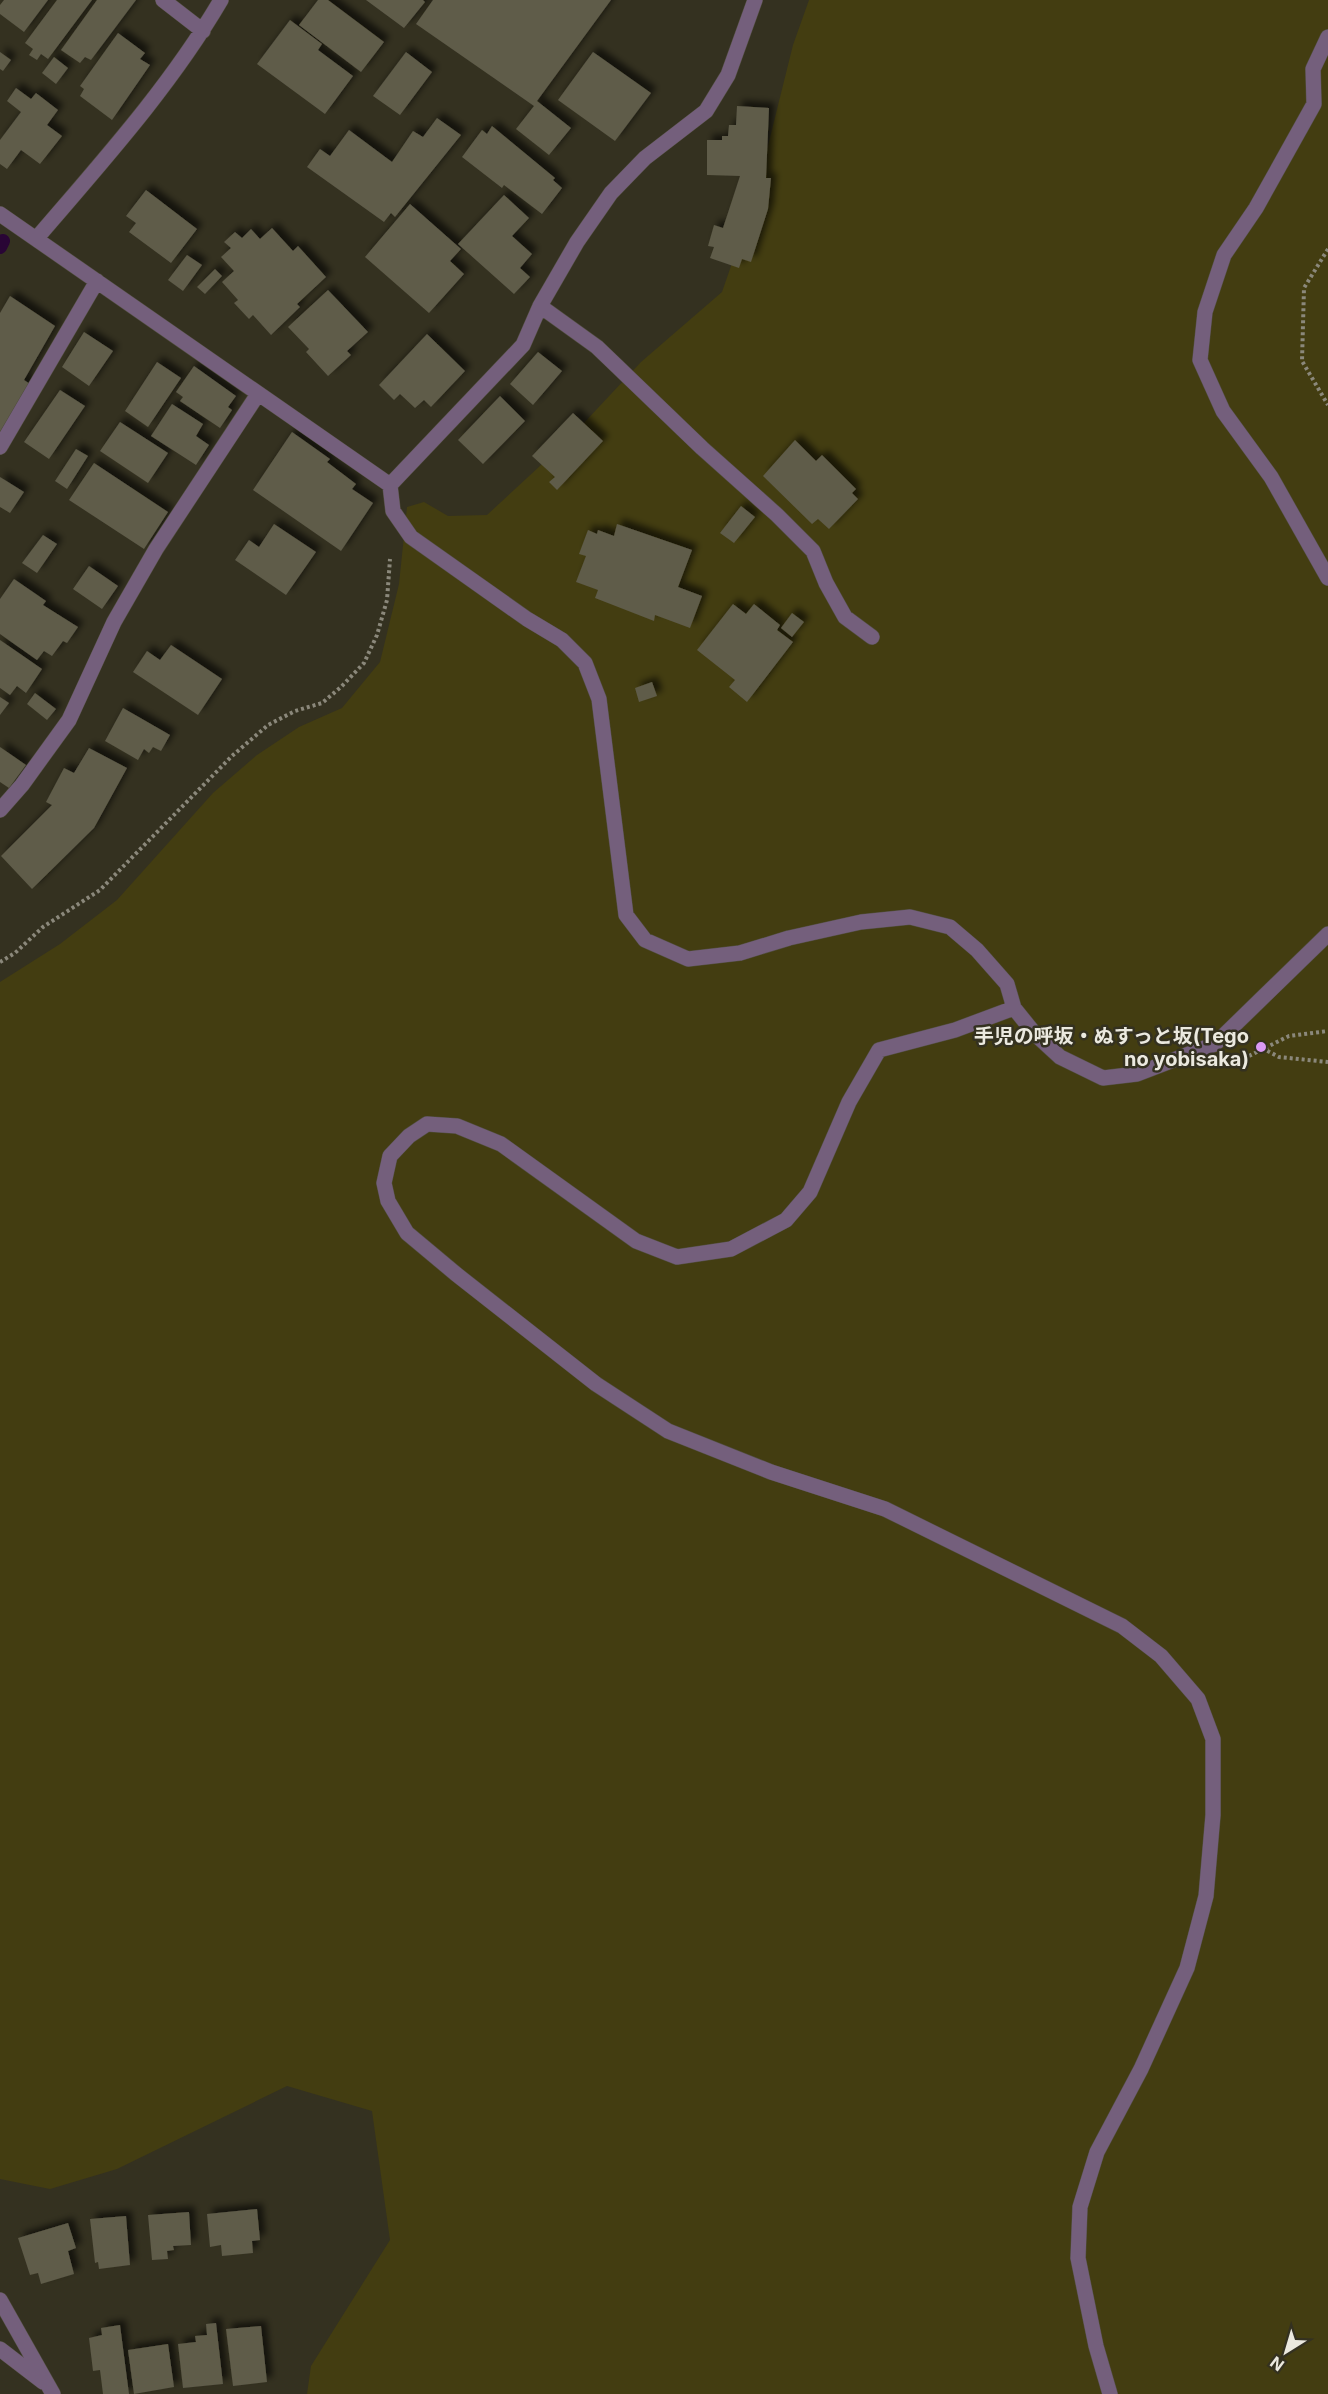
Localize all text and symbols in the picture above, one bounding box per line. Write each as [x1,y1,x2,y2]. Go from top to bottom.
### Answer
place label: 手児の呼坂・ぬすっと坂(Tego no yobisaka) [974,1024,1249,1071]
marker: 手児の呼坂・ぬすっと坂(Tego no yobisaka) [1254,1040,1268,1054]
north arrow [1256,2322,1316,2382]
text: N [1266,2352,1288,2376]

